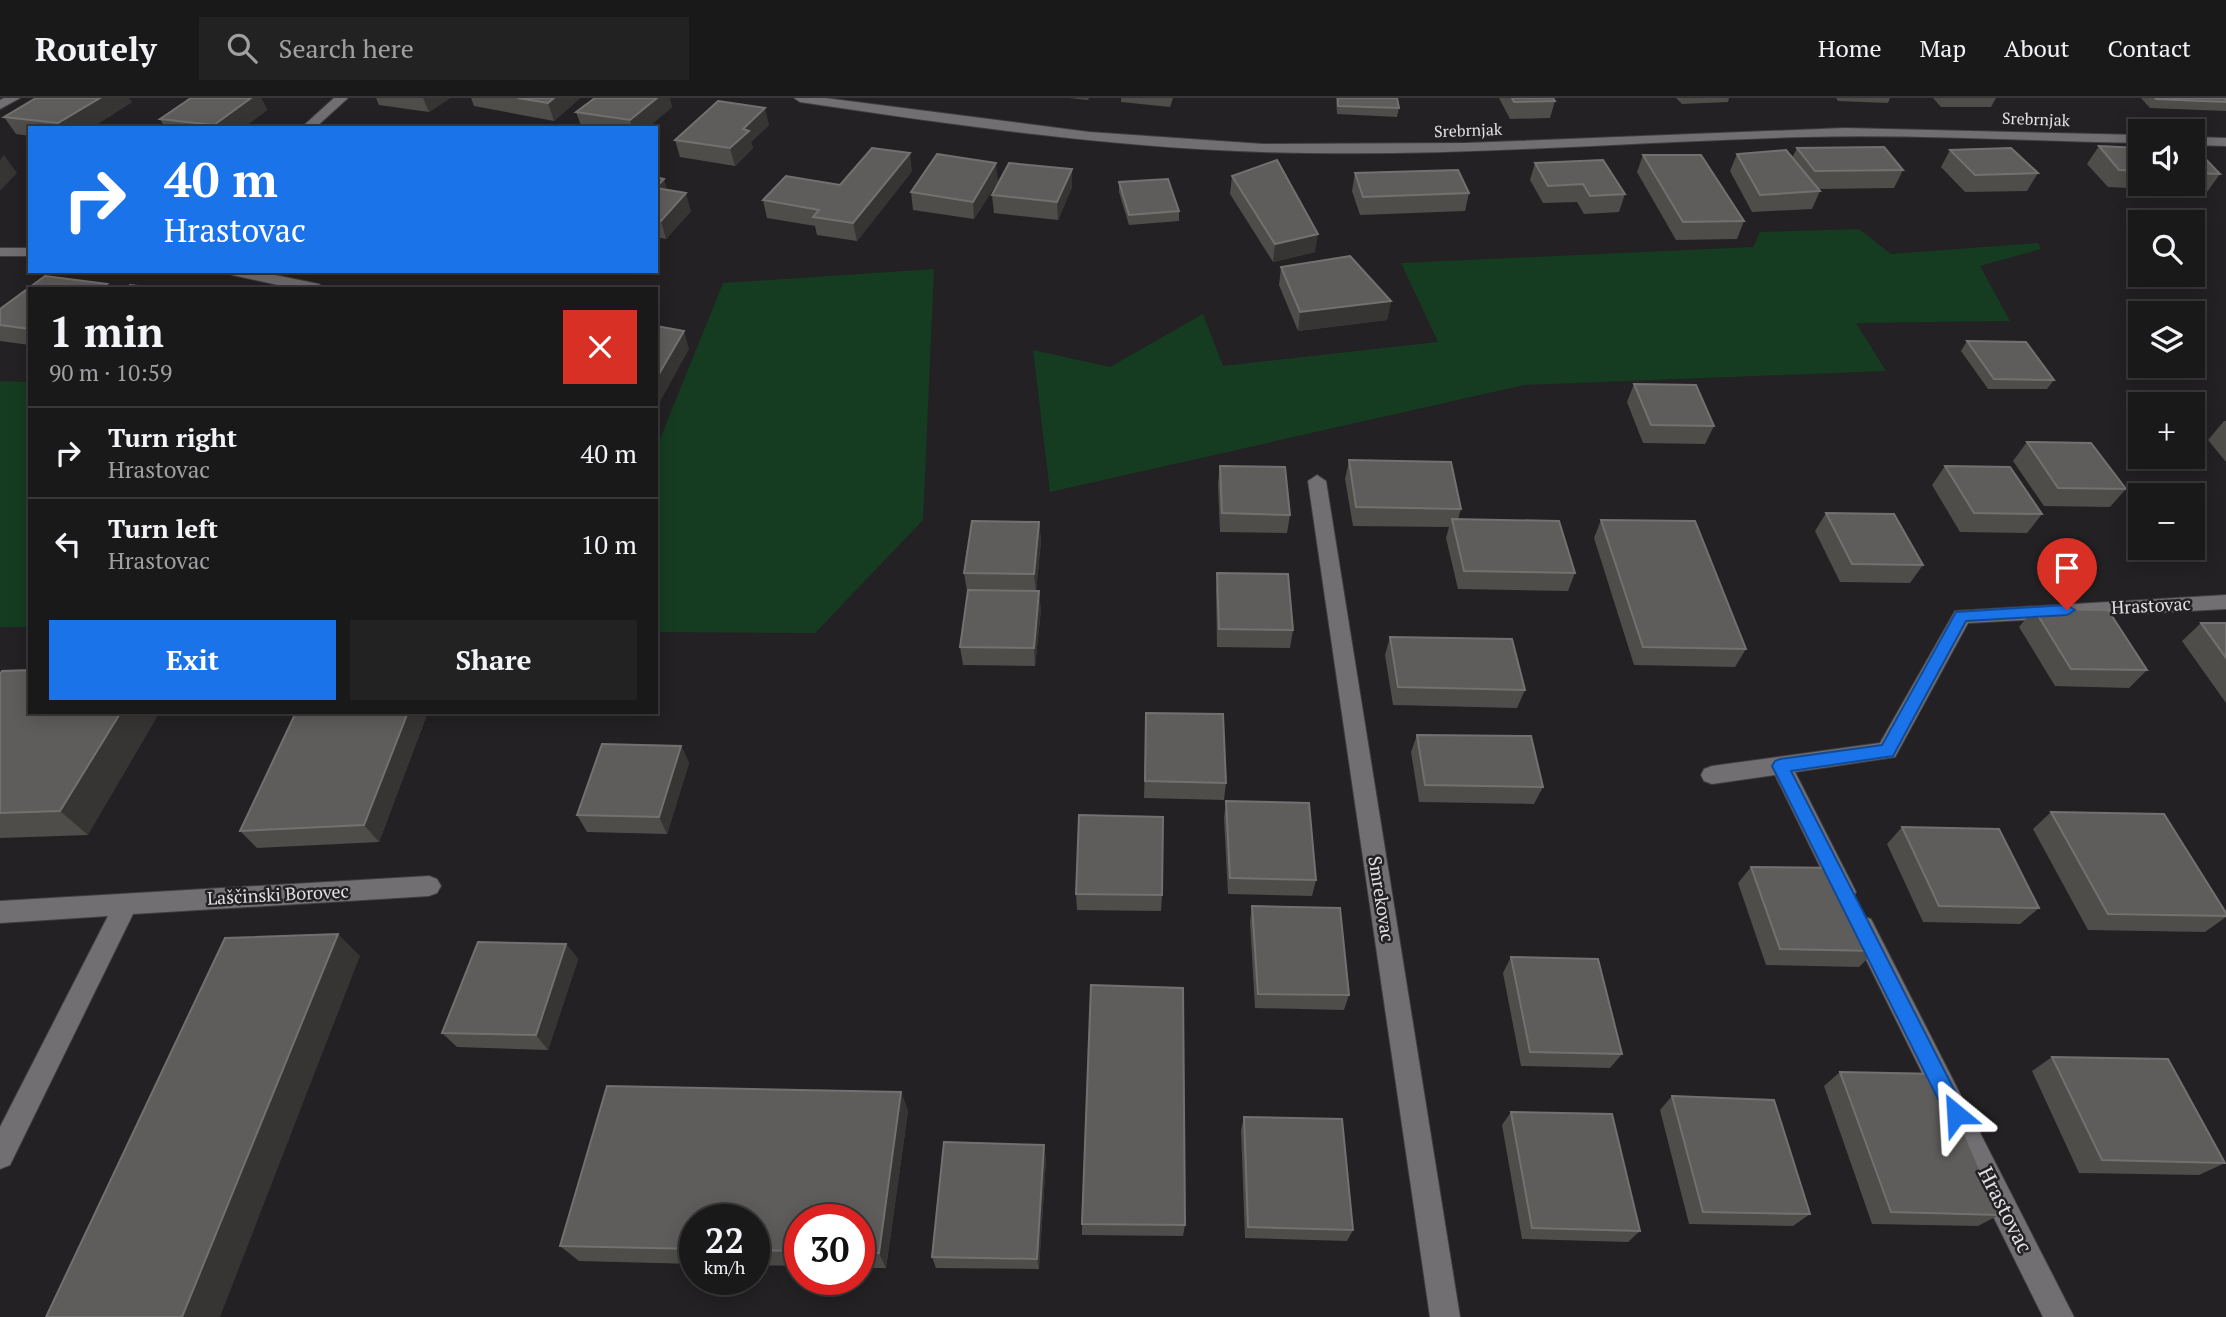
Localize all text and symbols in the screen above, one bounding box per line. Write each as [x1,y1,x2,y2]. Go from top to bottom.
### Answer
search box [199,17,689,80]
text: Routely [35,27,157,70]
icon: search [223,29,261,67]
text: Search here [279,31,414,65]
text: Home [1818,32,1882,64]
text: Map [1920,32,1966,64]
text: About [2004,32,2070,64]
text: Contact [2108,32,2191,64]
street label: Srebrnjak [2002,107,2071,131]
street label: Srebrnjak [1434,118,1503,142]
map controls [2128,119,2205,560]
button: sound [2128,119,2205,196]
text: 40 m [164,146,278,211]
icon: right [49,154,140,245]
text: Hrastovac [164,209,306,251]
button: search [2128,210,2205,287]
button: layers [2128,301,2205,378]
text: 1 min [49,303,164,359]
button: close [563,310,637,384]
text: 90 m · 10:59 [49,357,172,388]
button: + [2128,392,2205,469]
text: Turn right [108,420,237,454]
icon: right [49,434,87,472]
text: 40 m [581,436,637,470]
text: Hrastovac [108,454,210,485]
button: − [2128,483,2205,560]
text: Turn left [108,511,218,545]
icon: left [49,525,87,563]
text: 10 m [581,527,637,561]
pin [2037,538,2097,610]
text: Hrastovac [108,545,210,576]
icon: arrive [2048,549,2086,587]
street label: Hrastovac [2110,591,2191,619]
button: Exit [49,620,336,700]
button: Share [350,620,637,700]
street label: Smrekovac [1363,854,1401,943]
street label: Laščinski Borovec [206,878,349,910]
position arrow [1919,1077,1993,1151]
street label: Hrastovac [1972,1162,2040,1257]
speed limit sign: 30 [784,1204,875,1295]
text: 22 [705,1217,744,1263]
text: km/h [704,1255,745,1279]

